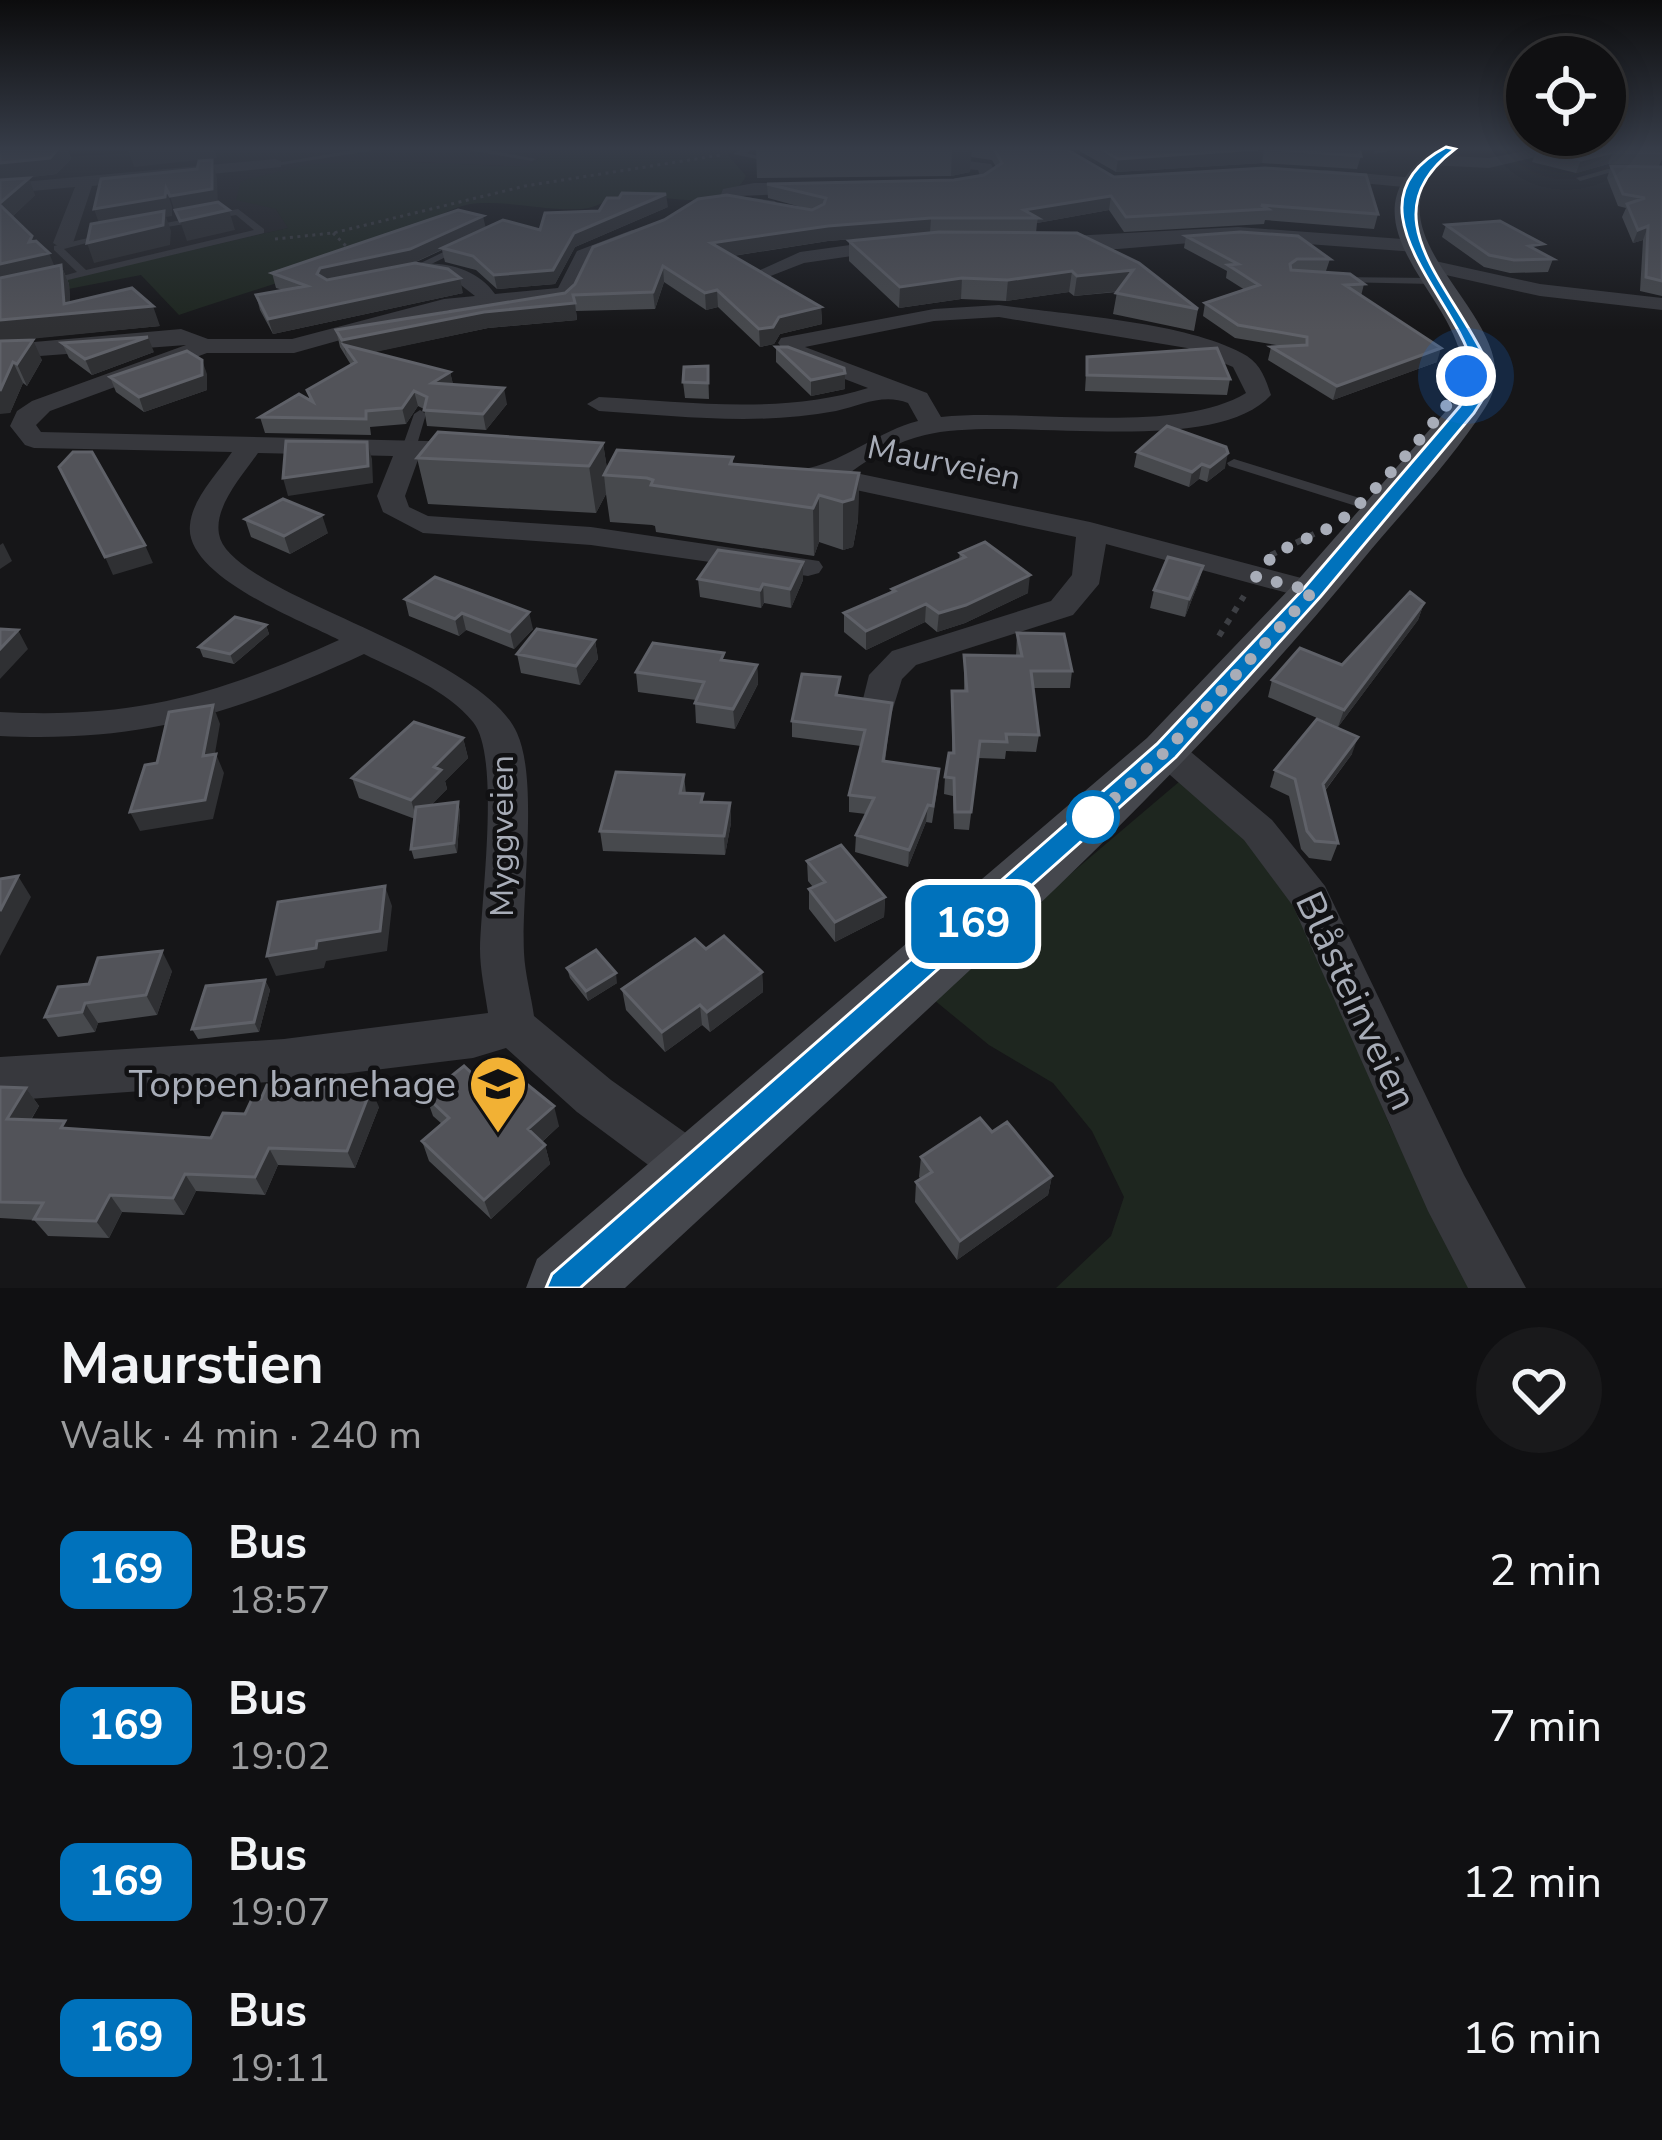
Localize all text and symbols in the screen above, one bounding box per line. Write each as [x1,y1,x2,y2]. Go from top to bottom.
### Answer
map controls [1506,36,1626,156]
button: locate [1506,36,1626,156]
your location [1436,346,1496,406]
street label: Maurveien [863,425,1025,501]
street label: Myggveien [480,755,525,917]
unlabelled marker [1068,792,1118,842]
street label: Blåsteinveien [1282,883,1430,1119]
line badge: 169 [904,885,1042,963]
text: 169 [935,895,1011,952]
school or university icon: Toppen barnehage [467,1053,529,1135]
place label: Toppen barnehage [129,1058,456,1111]
text: Maurstien [60,1325,324,1403]
button: heart [1476,1327,1602,1453]
text: Walk · 4 min · 240 m [60,1409,422,1462]
text: Bus [228,1513,307,1574]
text: 2 min [1489,1540,1602,1601]
text: 169 [88,1541,164,1598]
text: 18:57 [228,1574,331,1627]
text: Bus [228,1669,307,1730]
text: 7 min [1489,1696,1602,1757]
text: 169 [88,1697,164,1754]
text: 19:02 [228,1730,331,1783]
text: Bus [228,1825,307,1886]
text: 12 min [1462,1852,1602,1913]
text: 169 [88,1853,164,1910]
text: 19:07 [228,1886,331,1939]
text: Bus [228,1981,307,2042]
text: 16 min [1462,2008,1602,2069]
text: 169 [88,2009,164,2066]
text: 19:11 [228,2042,331,2095]

